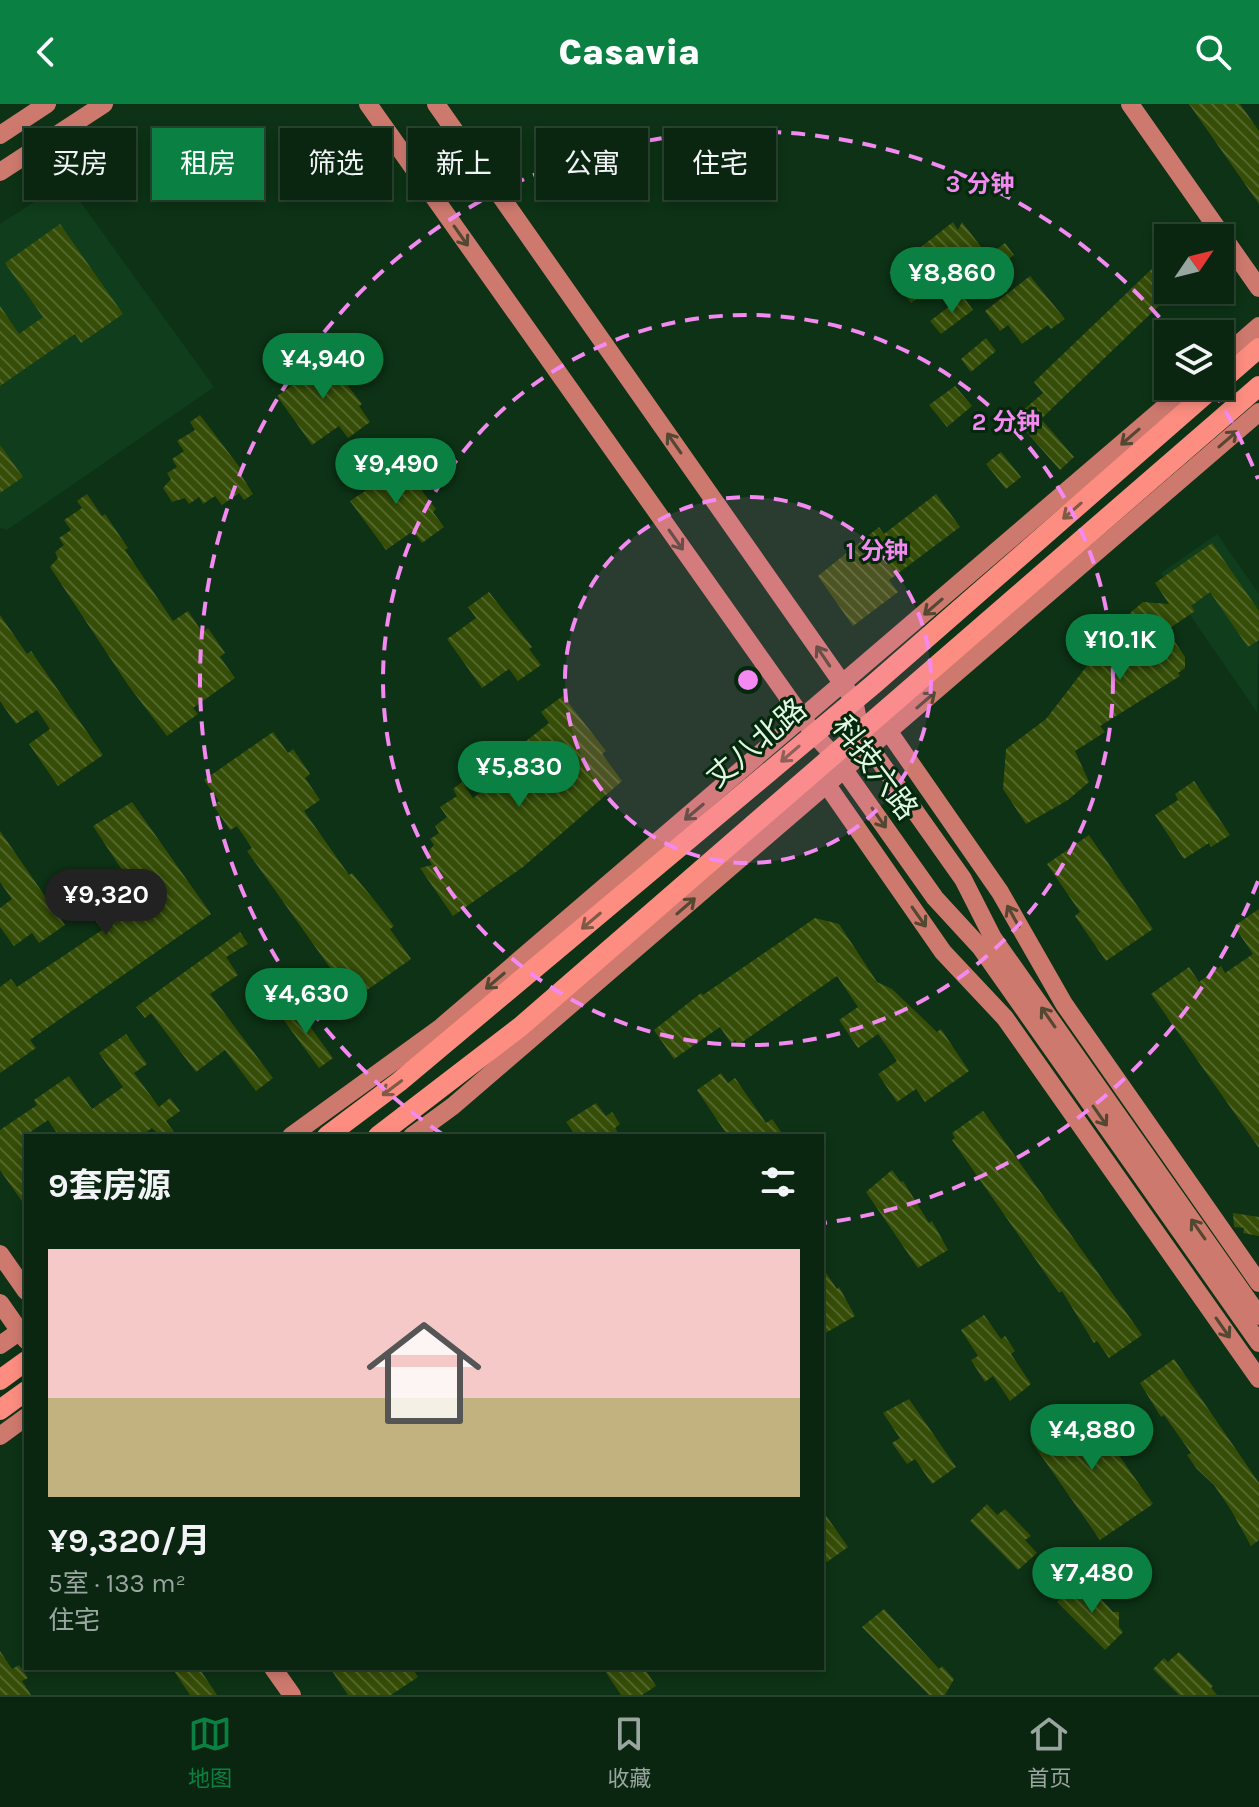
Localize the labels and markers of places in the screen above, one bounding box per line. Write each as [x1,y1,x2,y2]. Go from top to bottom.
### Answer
pin: ¥8,860 [887,247,1017,315]
pin: ¥4,940 [258,333,388,401]
pin: ¥9,490 [331,438,461,506]
pin: ¥10.1K [1055,614,1185,682]
centre of rings [734,666,762,694]
pin: ¥5,830 [454,741,584,809]
pin: ¥9,320 [41,869,171,937]
pin: ¥4,630 [241,968,371,1036]
pin: ¥4,880 [1027,1404,1157,1472]
pin: ¥7,480 [1027,1547,1157,1615]

